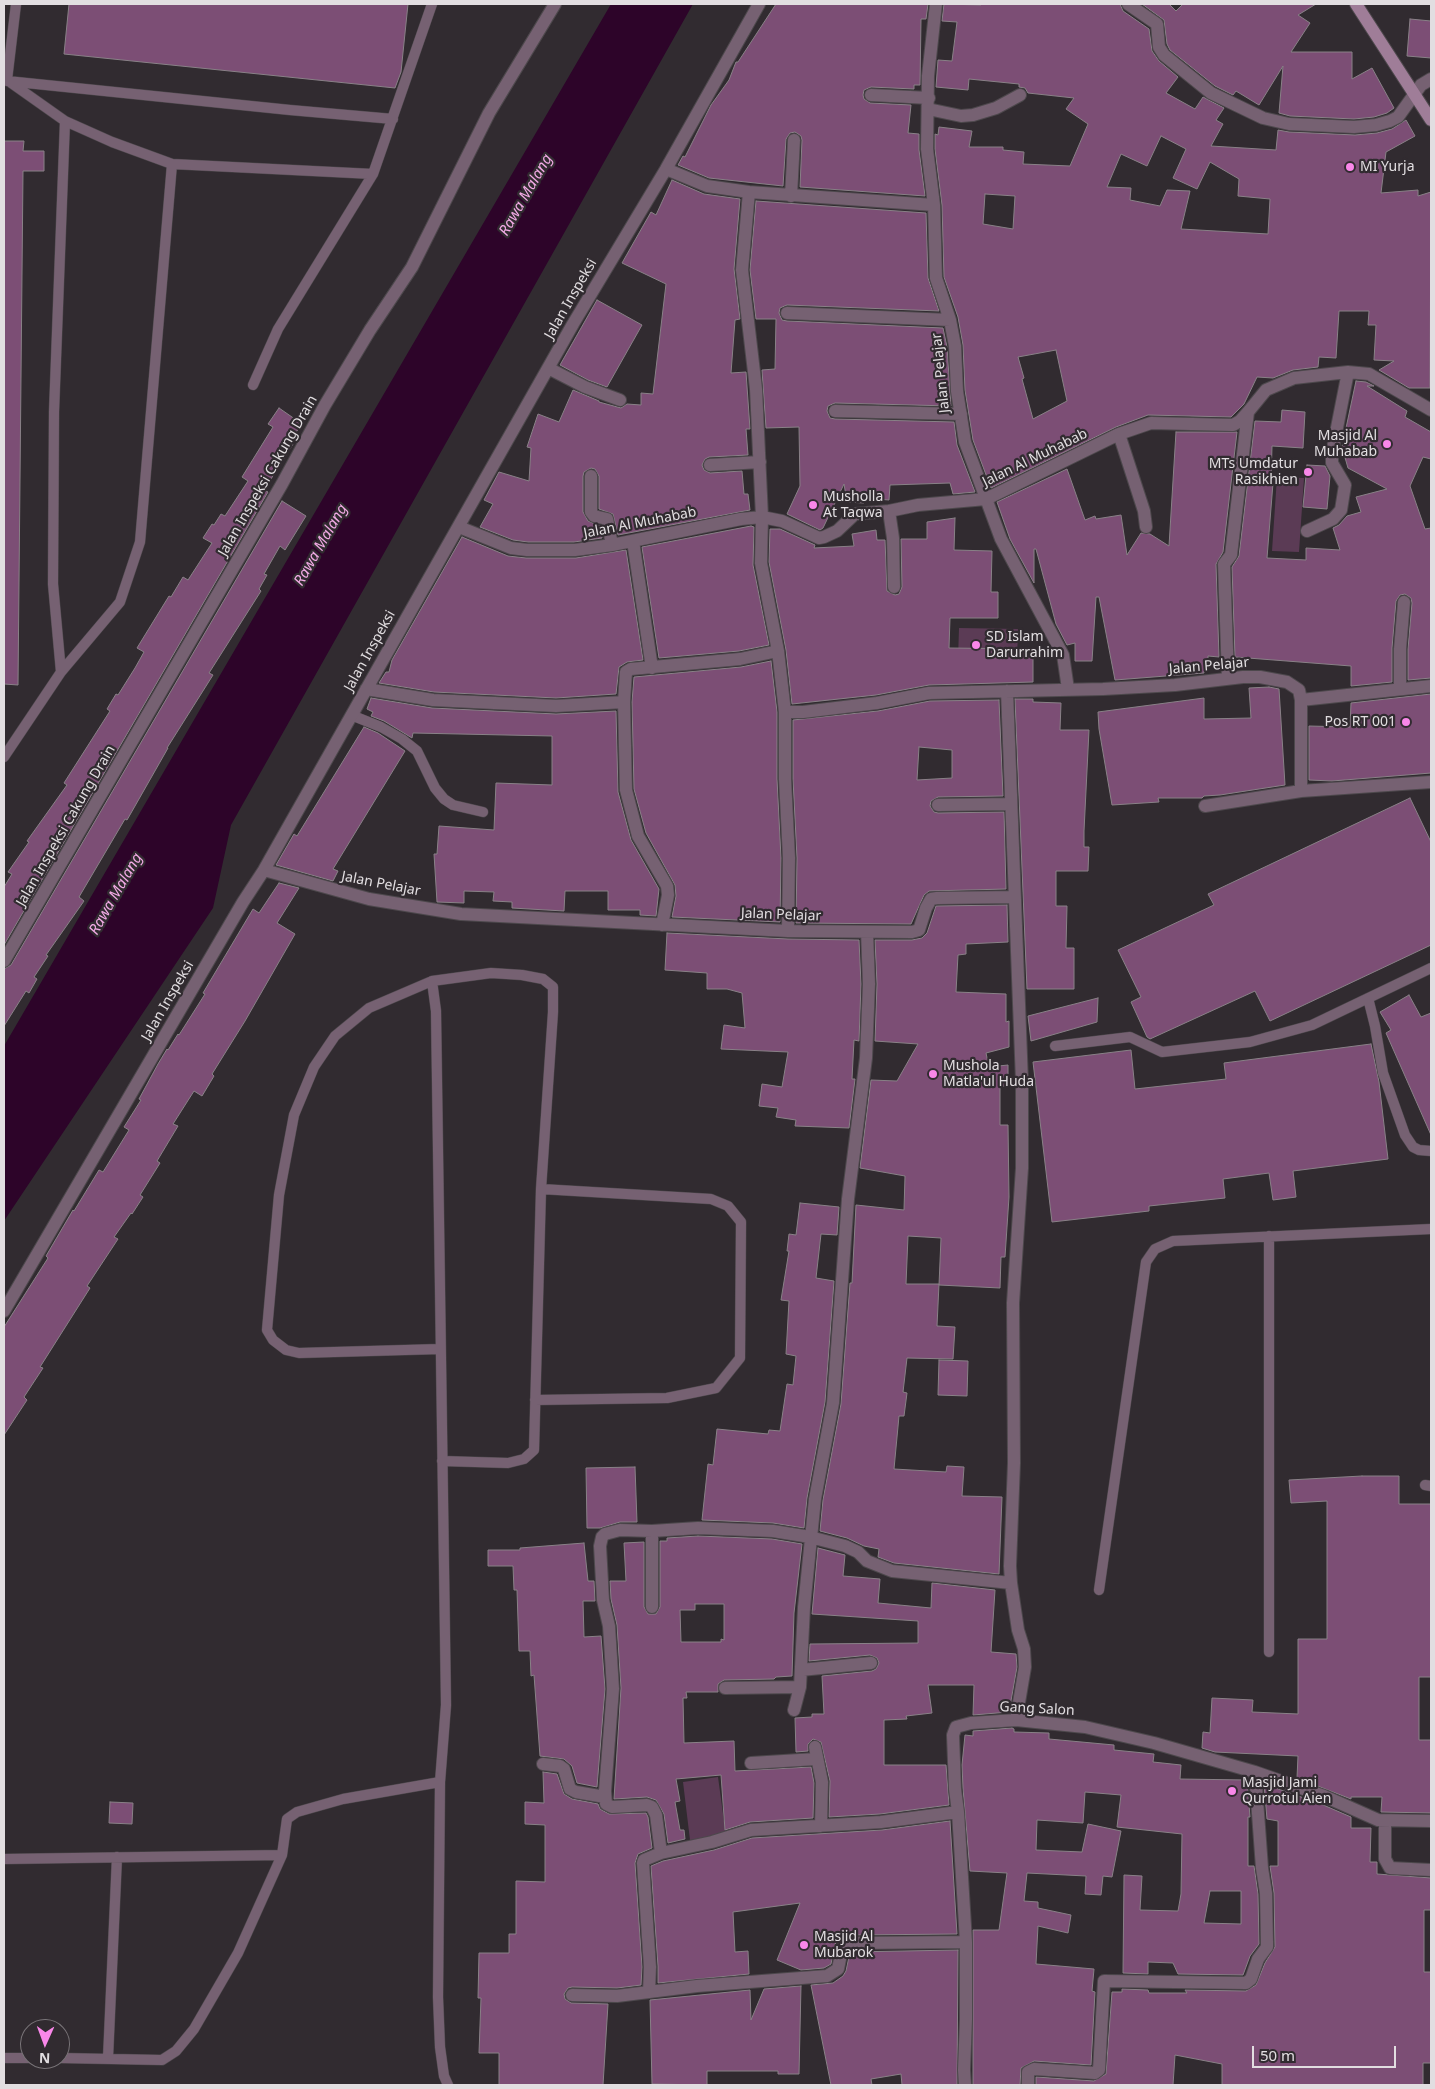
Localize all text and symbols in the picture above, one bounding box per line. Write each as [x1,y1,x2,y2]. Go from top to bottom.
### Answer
water label: Rawa Malang [495,151,557,239]
place label: MI Yurja [1360,159,1414,175]
marker: MI Yurja [1344,161,1356,173]
street label: Jalan Inspeksi [541,256,601,342]
street label: Jalan Pelajar [928,332,954,414]
street label: Jalan Inspeksi Cakung Drain [215,393,321,559]
street label: Jalan Al Muhabab [980,425,1090,491]
place label: Masjid Al Muhabab [1314,428,1377,461]
marker: Masjid Al Muhabab [1381,438,1393,450]
place label: MTs Umdatur Rasikhien [1209,456,1298,488]
marker: MTs Umdatur Rasikhien [1302,466,1314,478]
place label: Musholla At Taqwa [823,489,883,522]
marker: Musholla At Taqwa [807,499,819,511]
water label: Rawa Malang [290,501,352,589]
street label: Jalan Al Muhabab [582,504,698,542]
street label: Jalan Inspeksi [341,608,399,694]
place label: SD Islam Darurrahim [986,629,1063,662]
marker: SD Islam Darurrahim [970,639,982,651]
street label: Jalan Pelajar [1168,654,1250,678]
place label: Pos RT 001 [1325,714,1396,730]
marker: Pos RT 001 [1400,716,1412,728]
street label: Jalan Inspeksi Cakung Drain [13,743,119,909]
water label: Rawa Malang [85,850,147,938]
street label: Jalan Pelajar [340,868,422,900]
street label: Jalan Pelajar [740,905,822,925]
street label: Jalan Inspeksi [138,958,198,1044]
place label: Mushola Matla'ul Huda [943,1058,1034,1090]
marker: Mushola Matla'ul Huda [927,1068,939,1080]
street label: Gang Salon [999,1699,1075,1719]
place label: Masjid Jami Qurrotul Aien [1242,1775,1331,1808]
marker: Masjid Jami Qurrotul Aien [1226,1785,1238,1797]
place label: Masjid Al Mubarok [814,1929,873,1961]
marker: Masjid Al Mubarok [798,1939,810,1951]
north arrow [20,2019,70,2069]
scale bar [1255,2036,1399,2068]
text: 50 m [1260,2045,1295,2065]
text: N [38,2049,51,2068]

